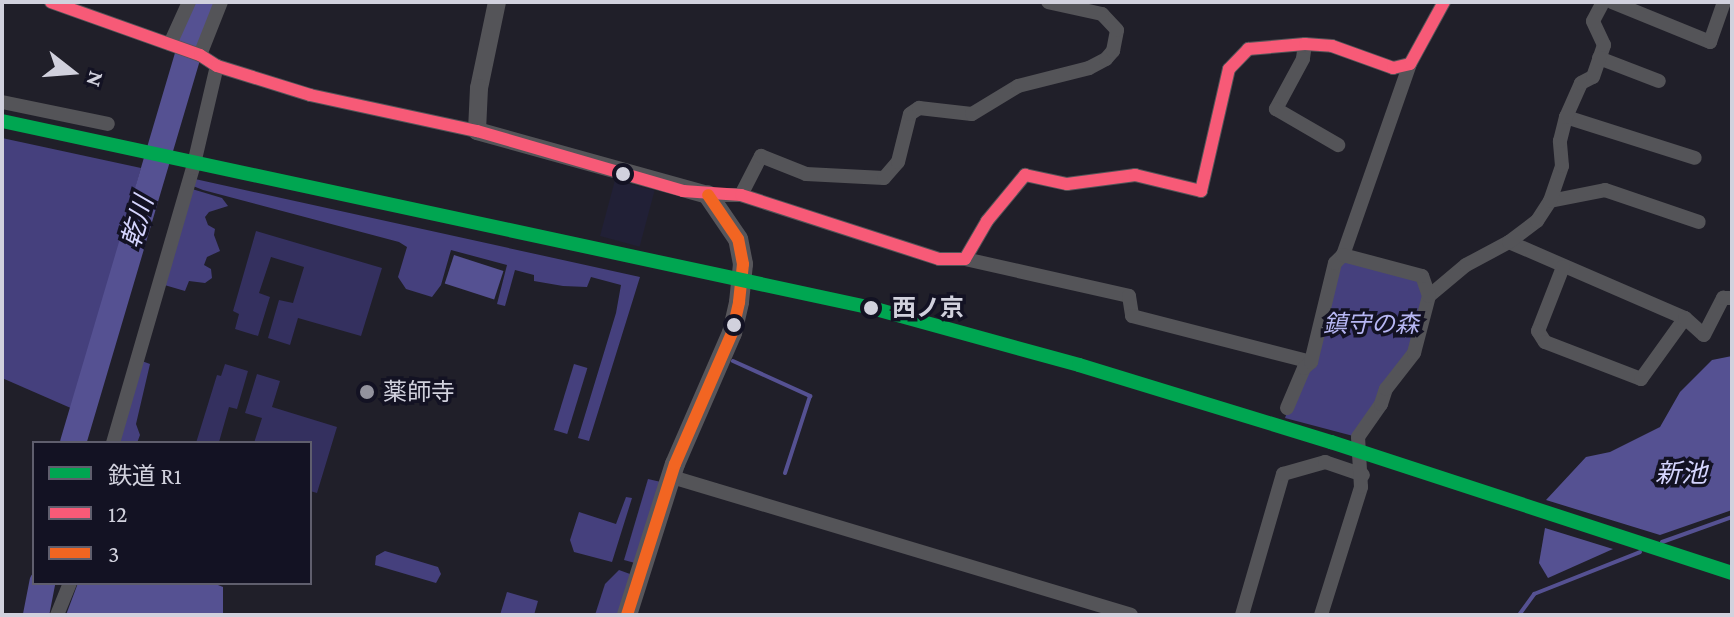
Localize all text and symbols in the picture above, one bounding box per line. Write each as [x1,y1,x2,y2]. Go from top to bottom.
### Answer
north arrow [32,32,112,112]
text: N [81,68,110,90]
unlabelled marker [615,166,631,182]
water label: 乾川 [116,193,160,251]
marker: 西ノ京 [857,294,885,322]
place label: 西ノ京 [892,294,964,322]
park label: 鎮守の森 [1323,310,1419,338]
unlabelled marker [726,317,742,333]
place label: 薬師寺 [383,378,455,406]
marker: 薬師寺 [358,383,376,401]
legend [32,441,312,585]
water label: 新池 [1655,458,1707,490]
text: 鉄道 R1 [108,462,182,489]
text: 12 [108,500,127,527]
text: 3 [108,540,119,567]

